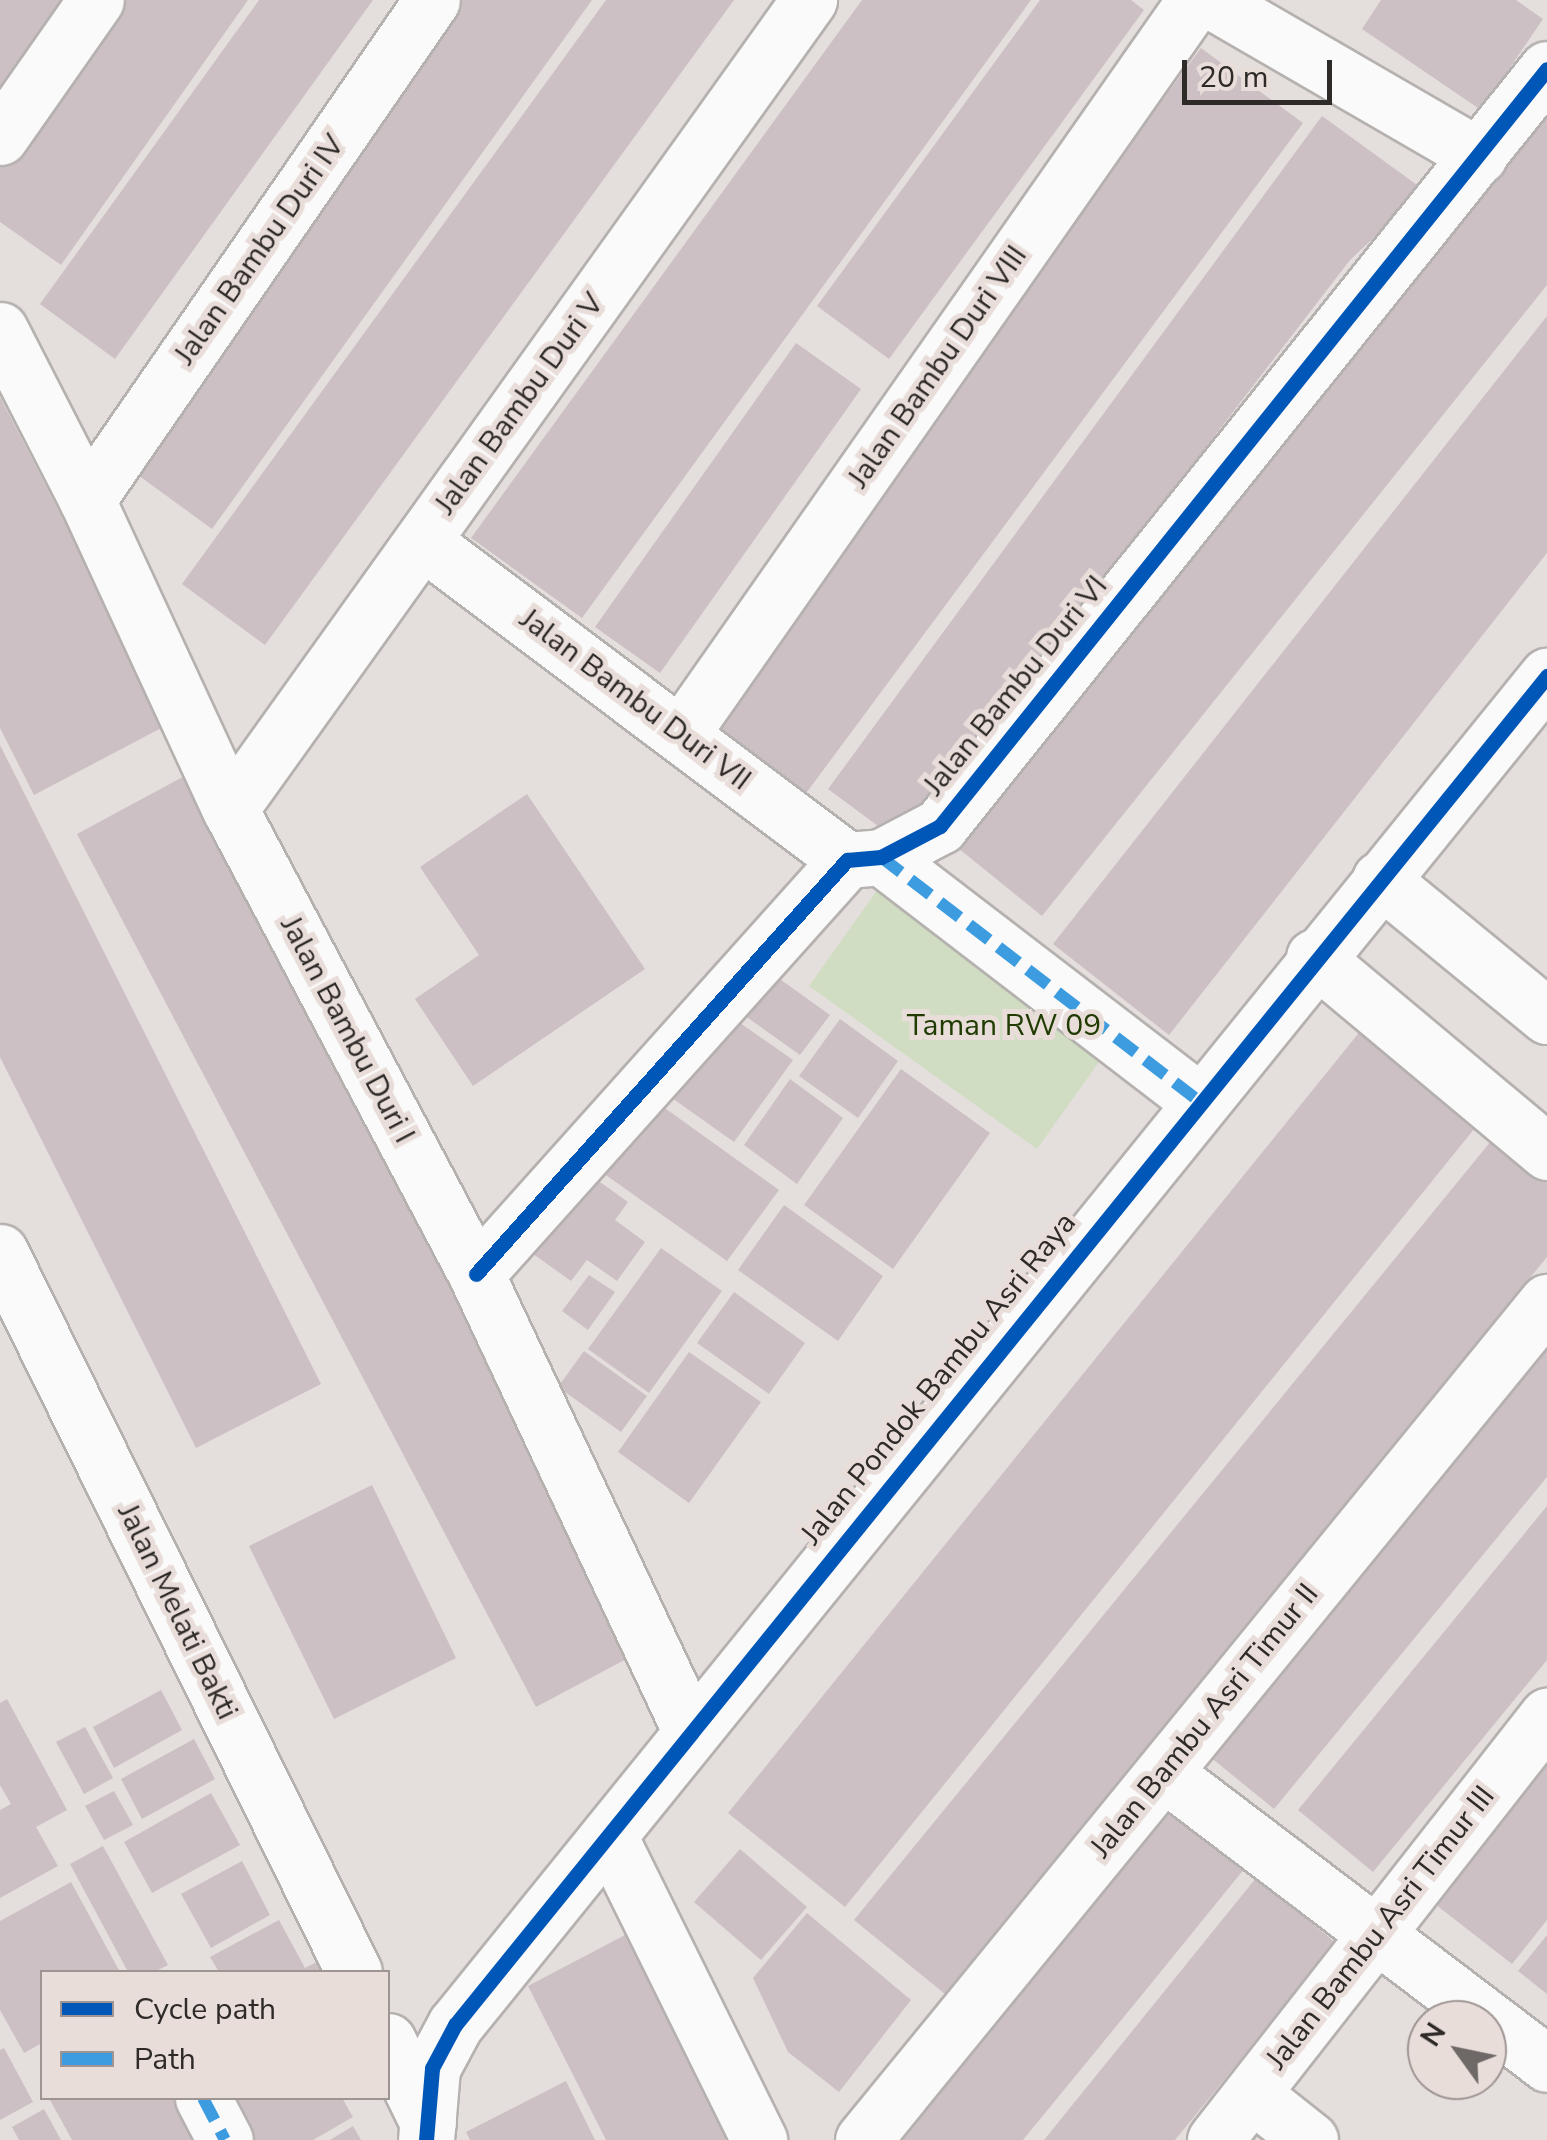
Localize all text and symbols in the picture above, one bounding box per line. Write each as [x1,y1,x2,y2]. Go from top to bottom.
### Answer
scale bar [1187,40,1337,102]
text: 20 m [1199,57,1268,98]
street label: Jalan Bambu Duri IV [167,128,353,372]
street label: Jalan Bambu Duri VIII [841,239,1035,495]
street label: Jalan Bambu Duri V [428,287,612,521]
street label: Jalan Bambu Duri VI [916,569,1116,803]
street label: Jalan Bambu Duri VII [513,601,757,799]
street label: Jalan Bambu Duri I [272,911,422,1149]
park label: Taman RW 09 [907,1008,1101,1044]
street label: Jalan Pondok Bambu Asri Raya [794,1206,1084,1552]
street label: Jalan Melati Bakti [109,1499,245,1725]
street label: Jalan Bambu Asri Timur II [1083,1577,1327,1865]
street label: Jalan Bambu Asri Timur III [1259,1779,1503,2077]
legend [40,1970,390,2100]
text: Cycle path [134,1989,276,2030]
north arrow [1407,2000,1507,2100]
text: N [1412,2016,1455,2054]
text: Path [134,2039,196,2080]

